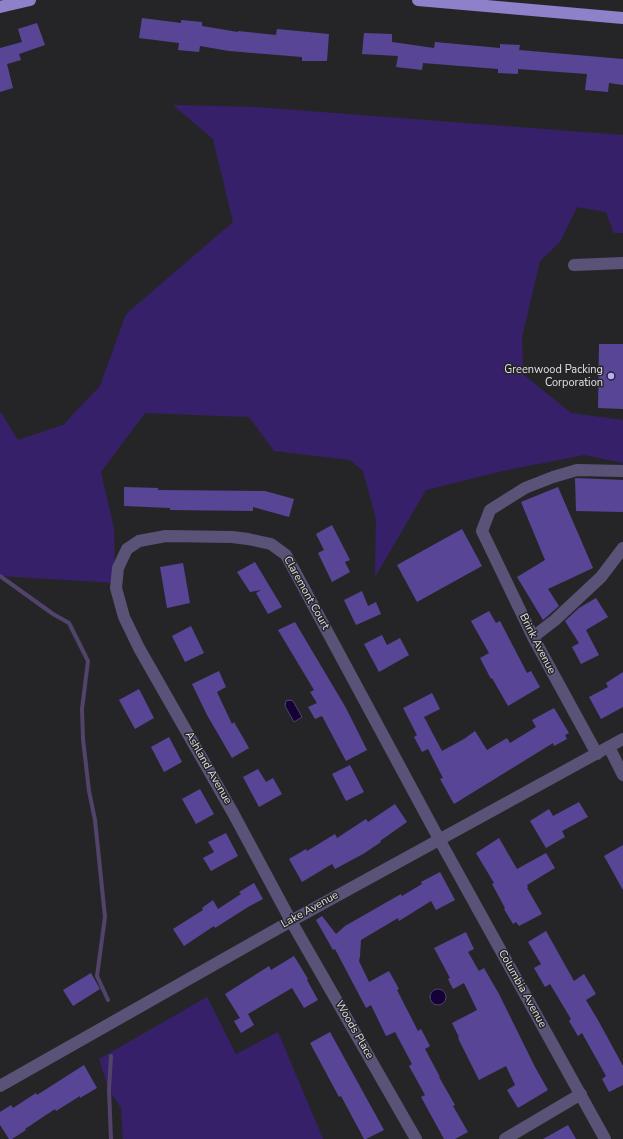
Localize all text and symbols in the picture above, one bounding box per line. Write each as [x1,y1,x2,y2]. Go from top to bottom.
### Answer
place label: Greenwood Packing Corporation [504,363,603,389]
marker: Greenwood Packing Corporation [606,371,616,381]
street label: Claremont Court [280,554,332,632]
street label: Brink Avenue [516,612,558,676]
street label: Ashland Avenue [182,729,234,807]
street label: Lake Avenue [279,889,341,931]
street label: Columbia Avenue [495,948,549,1030]
street label: Woods Place [332,999,376,1061]

